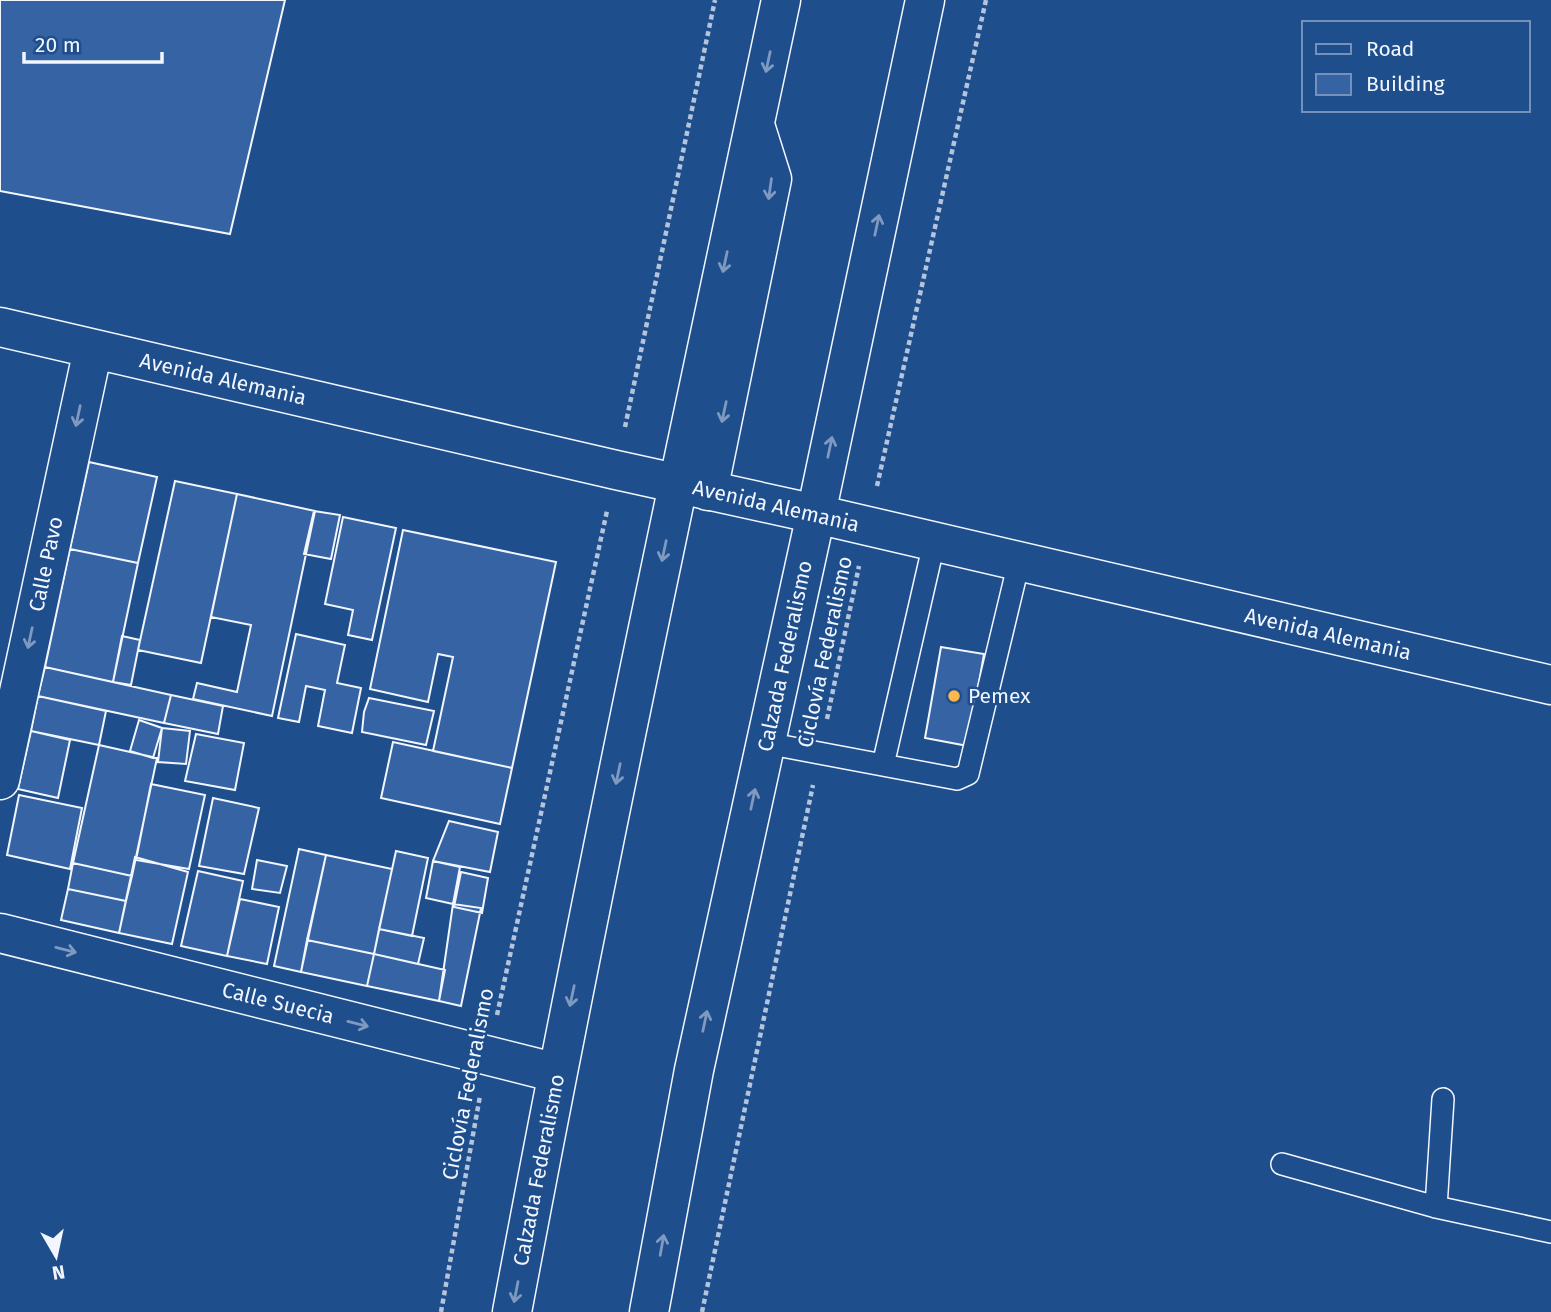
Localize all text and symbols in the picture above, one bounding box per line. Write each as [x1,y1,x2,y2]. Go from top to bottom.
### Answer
scale bar [24,21,163,65]
legend [1302,21,1530,112]
text: 20 m [35,32,81,58]
text: Road [1366,36,1414,62]
one-way arrow [760,50,774,73]
text: Building [1366,71,1445,97]
one-way arrow [763,177,776,200]
one-way arrow [871,214,884,237]
one-way arrow [718,250,732,273]
street label: Avenida Alemania [137,347,309,411]
one-way arrow [717,400,731,423]
one-way arrow [71,404,85,427]
one-way arrow [823,436,837,459]
street label: Avenida Alemania [690,474,862,538]
street label: Calle Pavo [23,514,69,614]
one-way arrow [657,539,671,562]
street label: Ciclovía Federalismo [792,554,858,750]
street label: Calzada Federalismo [752,558,818,754]
street label: Avenida Alemania [1242,602,1414,666]
one-way arrow [23,626,37,649]
place label: Pemex [968,683,1031,709]
marker: Pemex [946,688,962,704]
one-way arrow [611,762,625,785]
one-way arrow [747,788,761,811]
one-way arrow [55,944,77,957]
street label: Calle Suecia [219,977,337,1029]
one-way arrow [565,984,579,1007]
street label: Ciclovía Federalismo [437,986,499,1182]
one-way arrow [699,1011,712,1033]
one-way arrow [346,1018,369,1031]
street label: Calzada Federalismo [508,1072,570,1268]
north arrow [21,1221,91,1291]
one-way arrow [655,1234,669,1257]
text: N [51,1260,67,1285]
one-way arrow [509,1280,522,1303]

